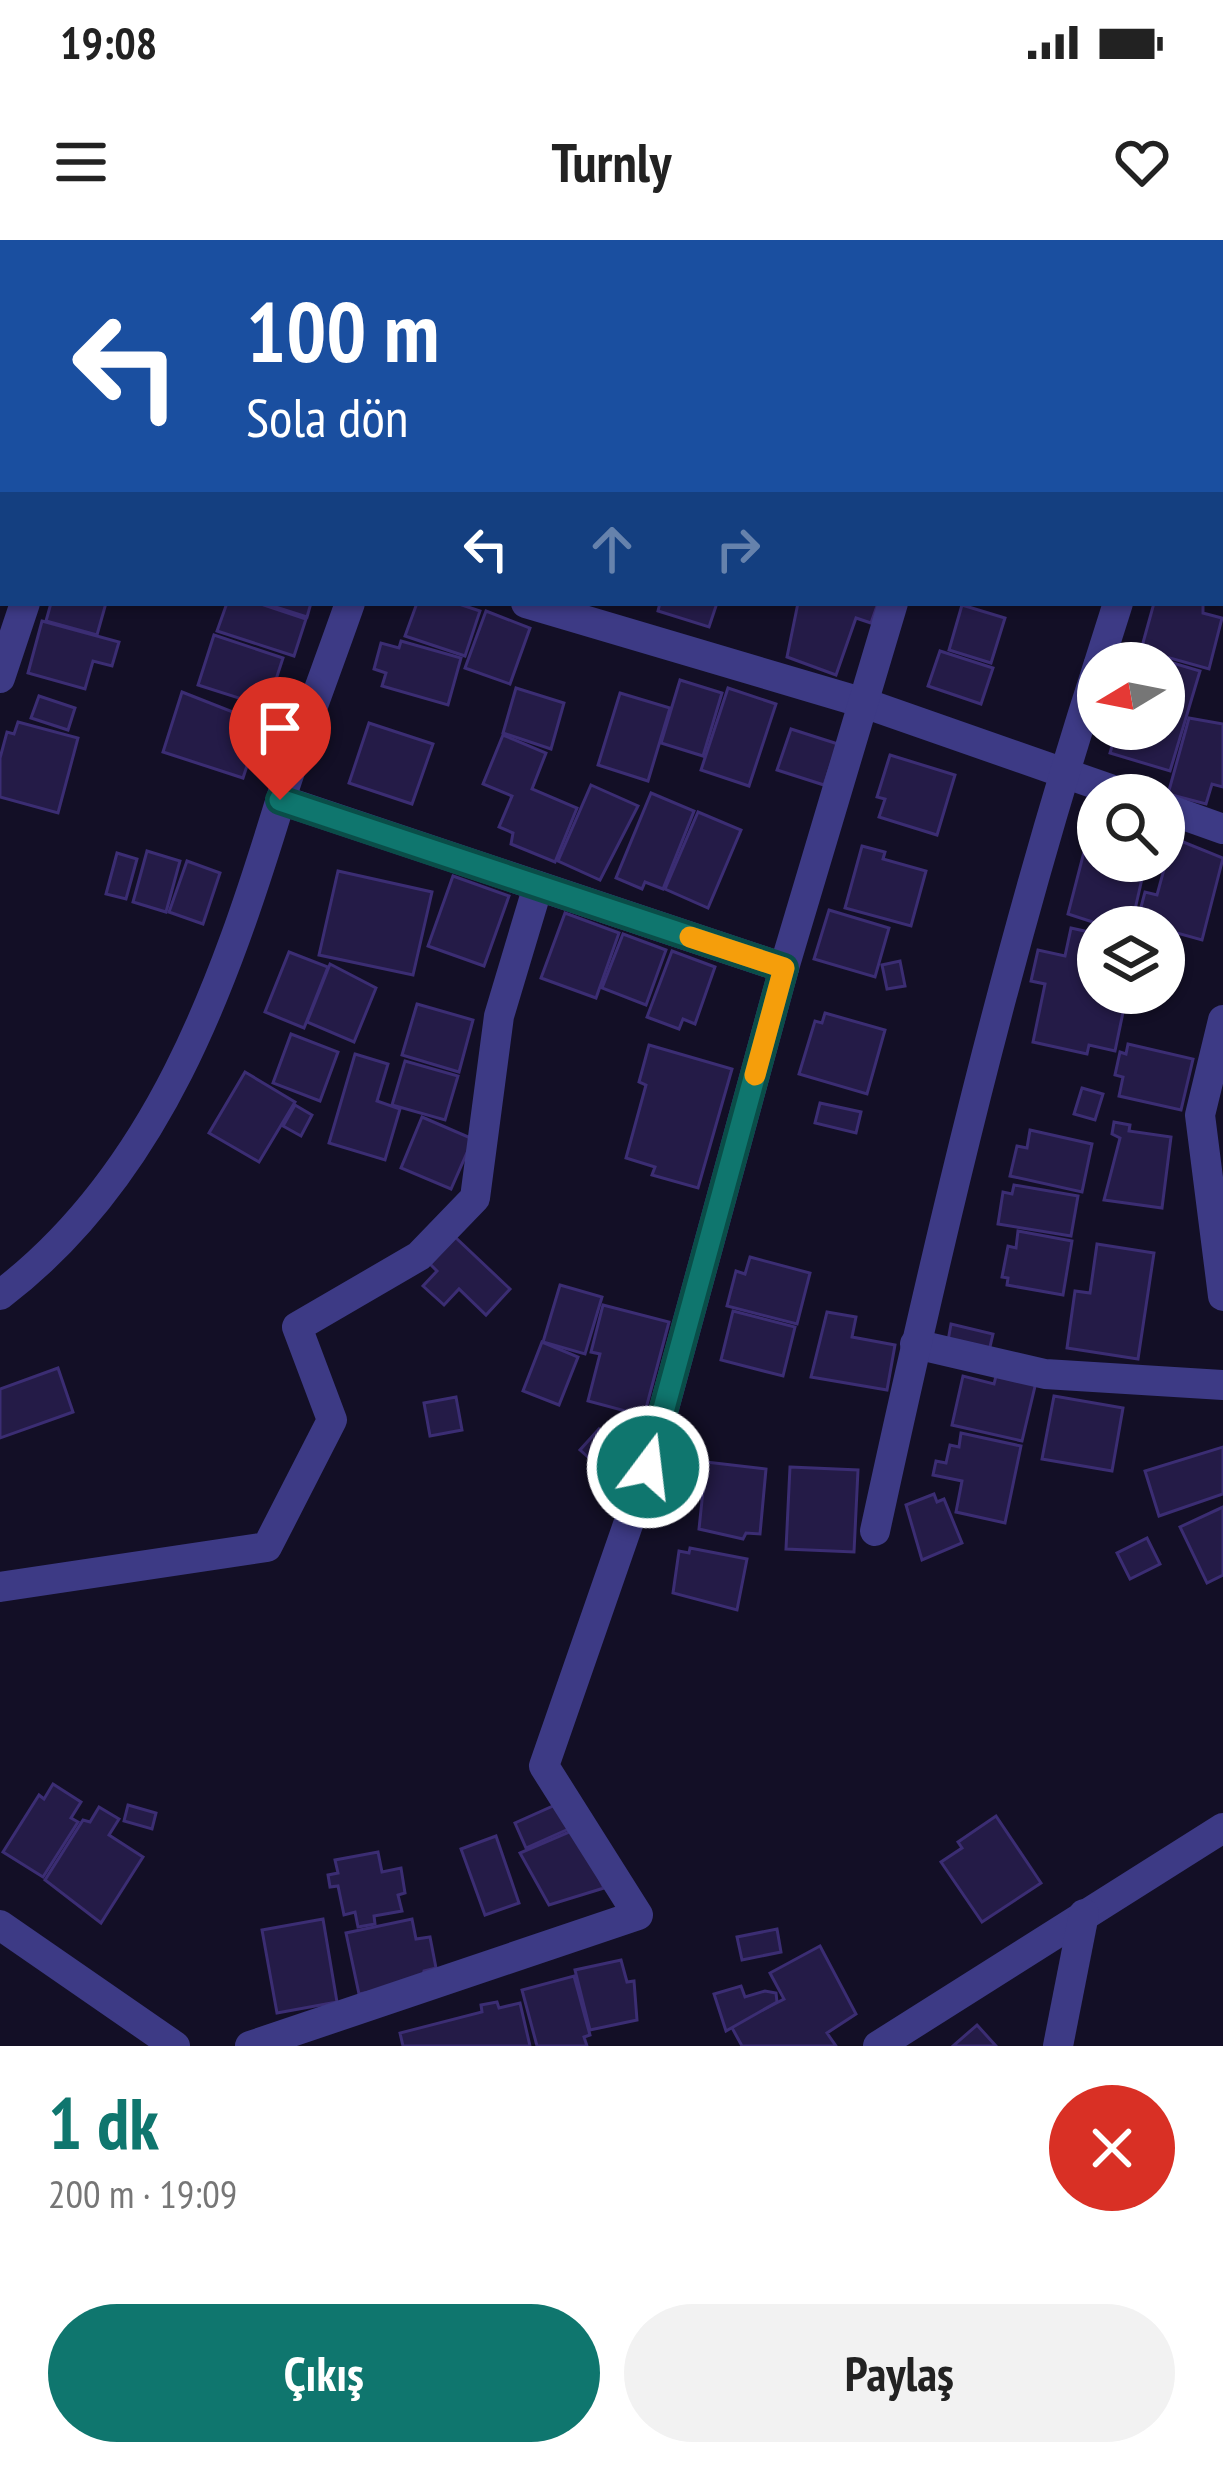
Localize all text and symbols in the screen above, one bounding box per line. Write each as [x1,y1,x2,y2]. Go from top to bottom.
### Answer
text: 19:08 [60,13,157,71]
text: Turnly [552,127,671,197]
icon: menu [48,129,114,195]
icon: heart [1109,129,1175,195]
text: 100 m [246,276,439,385]
icon: left [48,288,204,444]
text: Sola dön [246,382,409,452]
icon: left [453,516,519,582]
icon: ahead [579,516,645,582]
icon: right [705,516,771,582]
north arrow [1077,642,1185,750]
map controls [1077,642,1185,1014]
pin [229,677,331,800]
icon: arrive [247,695,313,761]
button: search [1077,774,1185,882]
button: layers [1077,906,1185,1014]
position arrow [585,1404,711,1530]
text: 1 dk [48,2076,159,2169]
button: close [1049,2085,1175,2211]
text: 200 m · 19:09 [48,2168,237,2219]
button: Çıkış [48,2304,600,2442]
button: Paylaş [624,2304,1175,2442]

